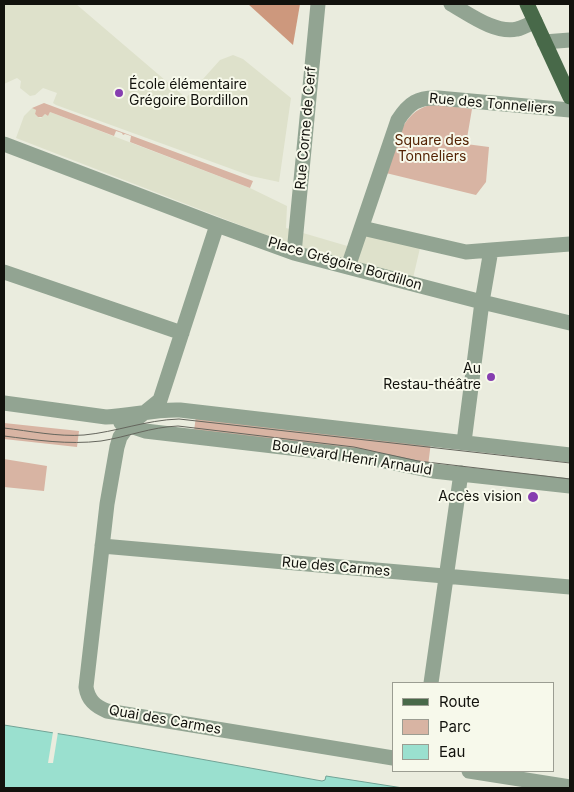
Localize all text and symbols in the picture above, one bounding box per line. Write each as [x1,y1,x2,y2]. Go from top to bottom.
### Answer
street label: Rue Corne de Cerf [292,66,320,190]
place label: École élémentaire Grégoire Bordillon [129,77,248,110]
marker: École élémentaire Grégoire Bordillon [113,87,125,99]
street label: Rue des Tonneliers [428,90,556,118]
park label: Square des Tonneliers [395,133,469,166]
street label: Place Grégoire Bordillon [266,234,424,294]
place label: Au Restau-théâtre [383,361,481,394]
marker: Au Restau-théâtre [485,371,497,383]
street label: Boulevard Henri Arnauld [271,437,433,479]
place label: Accès vision [438,489,522,505]
marker: Accès vision [526,490,540,504]
street label: Rue des Carmes [281,554,391,580]
legend [392,682,554,772]
text: Route [439,692,480,711]
street label: Quai des Carmes [108,702,222,738]
text: Parc [439,717,471,736]
text: Eau [439,742,465,761]

